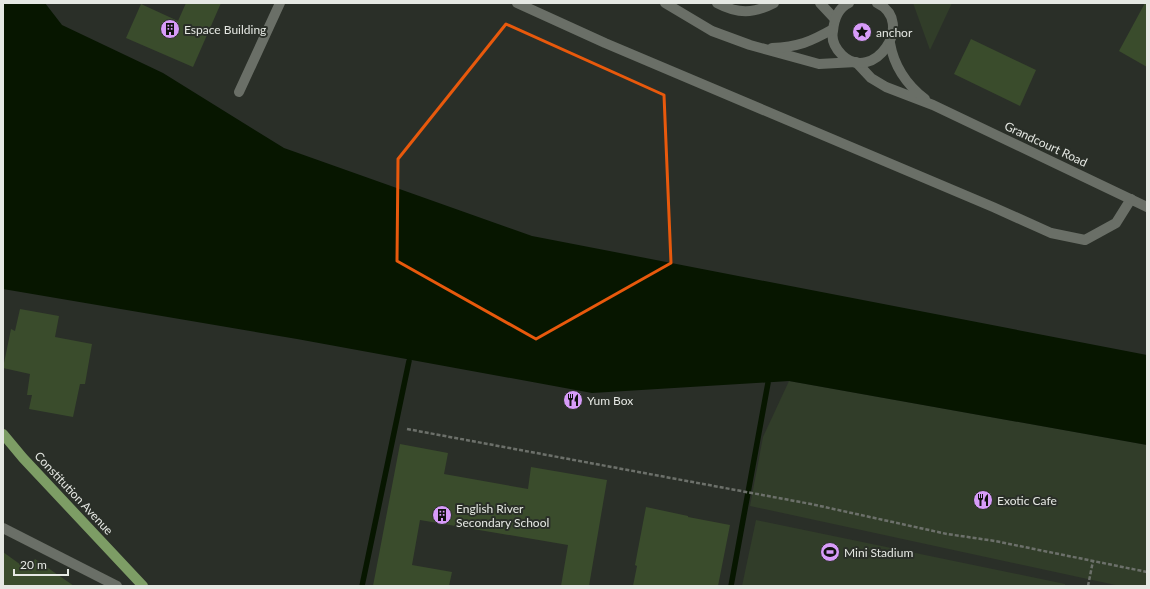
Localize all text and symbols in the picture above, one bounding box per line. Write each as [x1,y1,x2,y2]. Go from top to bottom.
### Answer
building icon: Espace Building [159,18,181,40]
place icon: anchor [851,21,873,43]
place label: Espace Building [184,22,266,37]
place label: anchor [876,25,913,40]
street label: Grandcourt Road [1002,118,1090,170]
restaurant icon: Yum Box [562,389,584,411]
place label: Yum Box [587,393,633,408]
street label: Constitution Avenue [32,448,116,538]
restaurant icon: Exotic Cafe [972,489,994,511]
place label: Exotic Cafe [997,493,1057,508]
place label: English River Secondary School [456,501,549,530]
building icon: English River Secondary School [431,504,453,526]
sports icon: Mini Stadium [819,541,841,563]
place label: Mini Stadium [844,545,913,560]
scale bar [14,551,68,577]
text: 20 m [20,557,47,572]

